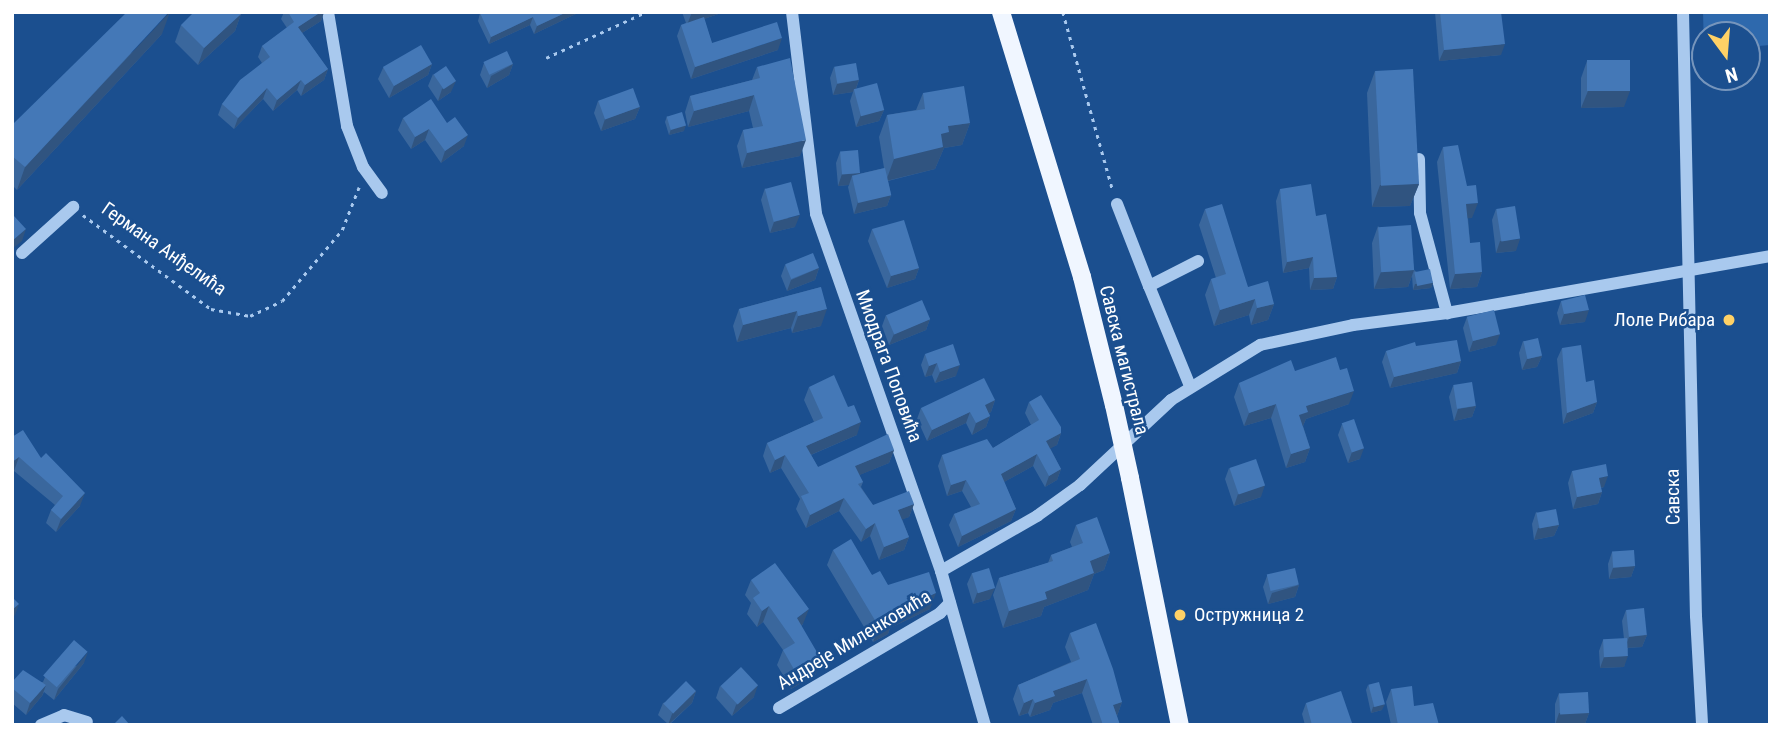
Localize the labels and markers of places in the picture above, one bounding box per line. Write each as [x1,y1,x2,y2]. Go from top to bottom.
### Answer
place label: Лоле Рибара [1614,309,1715,331]
marker: Лоле Рибара [1721,312,1737,328]
place label: Остружница 2 [1194,604,1304,626]
marker: Остружница 2 [1172,607,1188,623]

